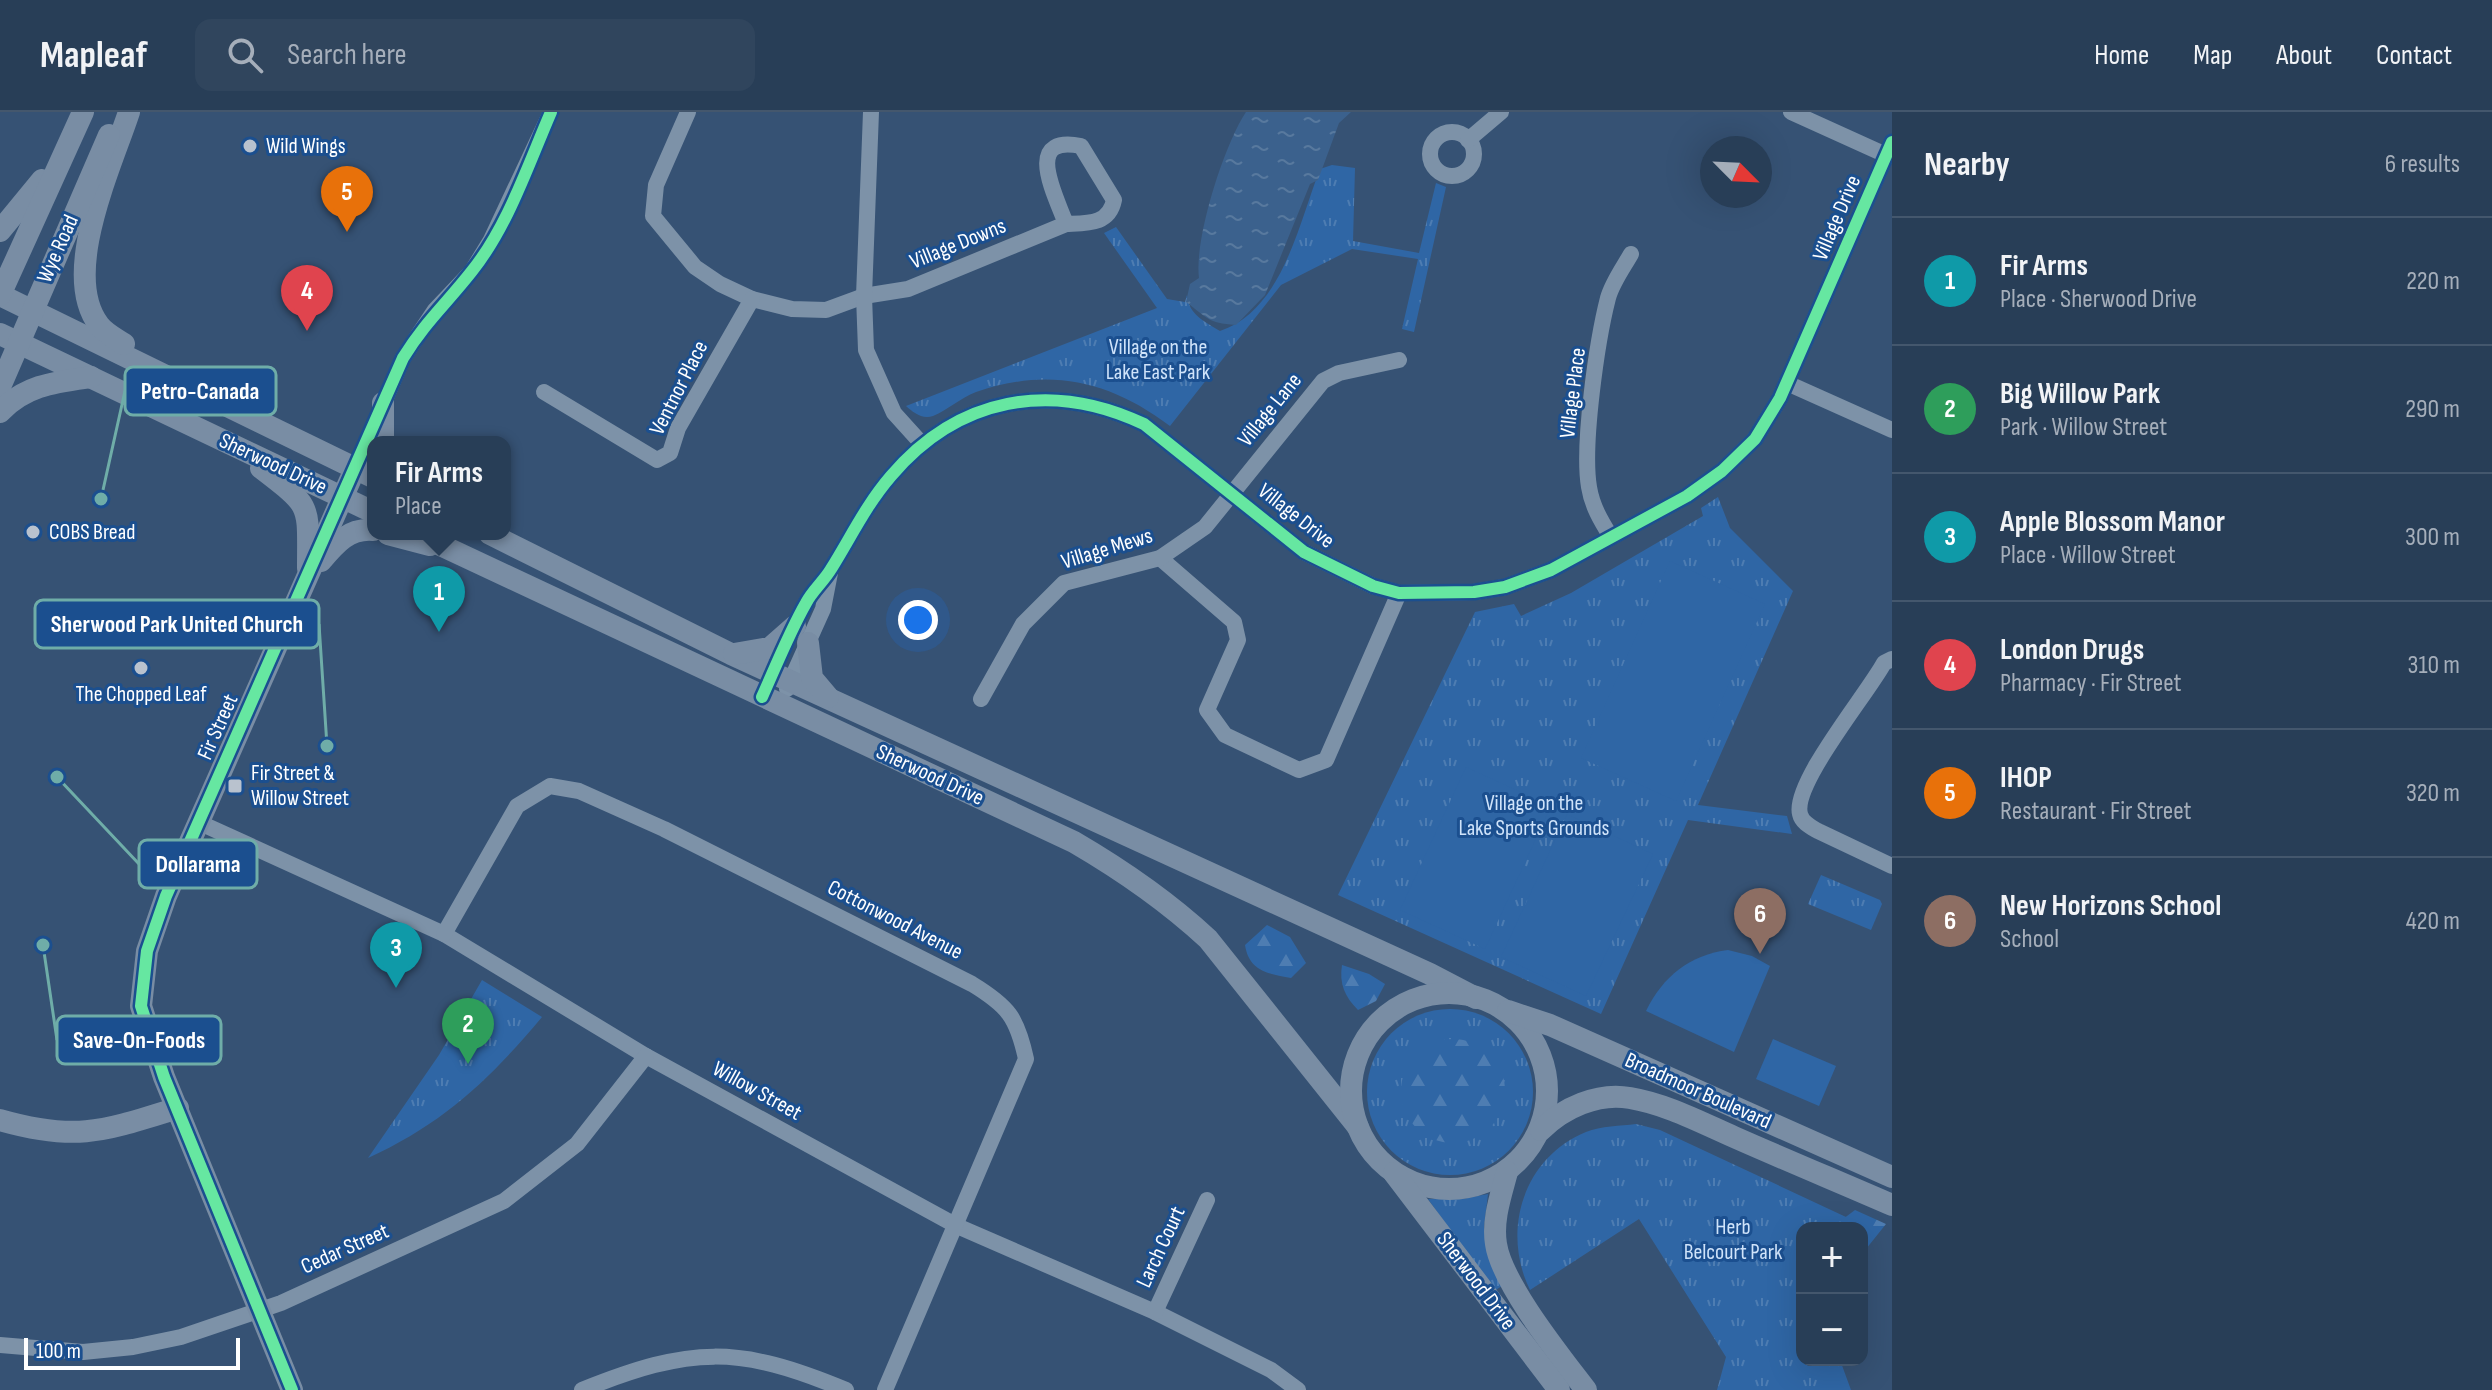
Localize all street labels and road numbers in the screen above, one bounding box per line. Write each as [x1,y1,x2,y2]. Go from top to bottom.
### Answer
street label: Village Drive [1807,171,1867,265]
street label: Wye Road [31,211,85,287]
street label: Village Downs [906,212,1010,275]
street label: Ventnor Place [644,336,714,440]
street label: Village Place [1554,346,1592,440]
street label: Village Lane [1232,368,1308,452]
street label: Sherwood Drive [215,427,331,501]
street label: Village Drive [1252,478,1340,554]
street label: Village Mews [1058,522,1156,576]
street label: Fir Street [192,690,244,764]
street label: Sherwood Drive [872,738,988,812]
street label: Cottonwood Avenue [823,874,967,966]
street label: Broadmoor Boulevard [1621,1047,1775,1135]
street label: Willow Street [708,1055,807,1127]
street label: Larch Court [1131,1202,1192,1292]
street label: Cedar Street [297,1218,393,1280]
street label: Sherwood Drive [1430,1227,1522,1335]

